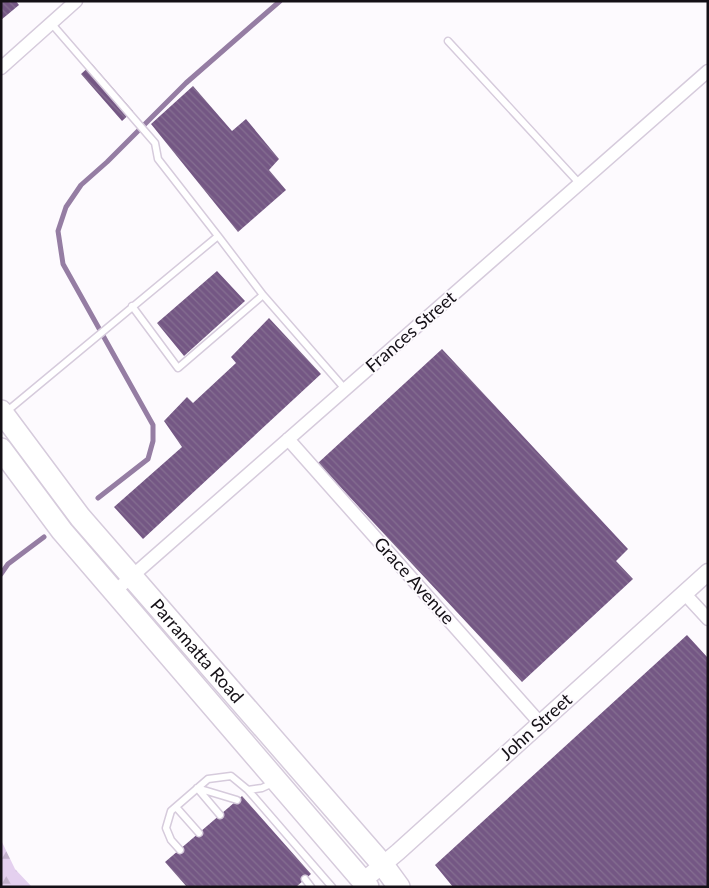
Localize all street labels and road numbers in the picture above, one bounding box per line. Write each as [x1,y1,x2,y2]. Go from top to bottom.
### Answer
street label: Frances Street [361,286,460,376]
street label: Grace Avenue [370,532,460,629]
street label: Parramatta Road [146,594,249,707]
street label: John Street [495,688,576,764]

